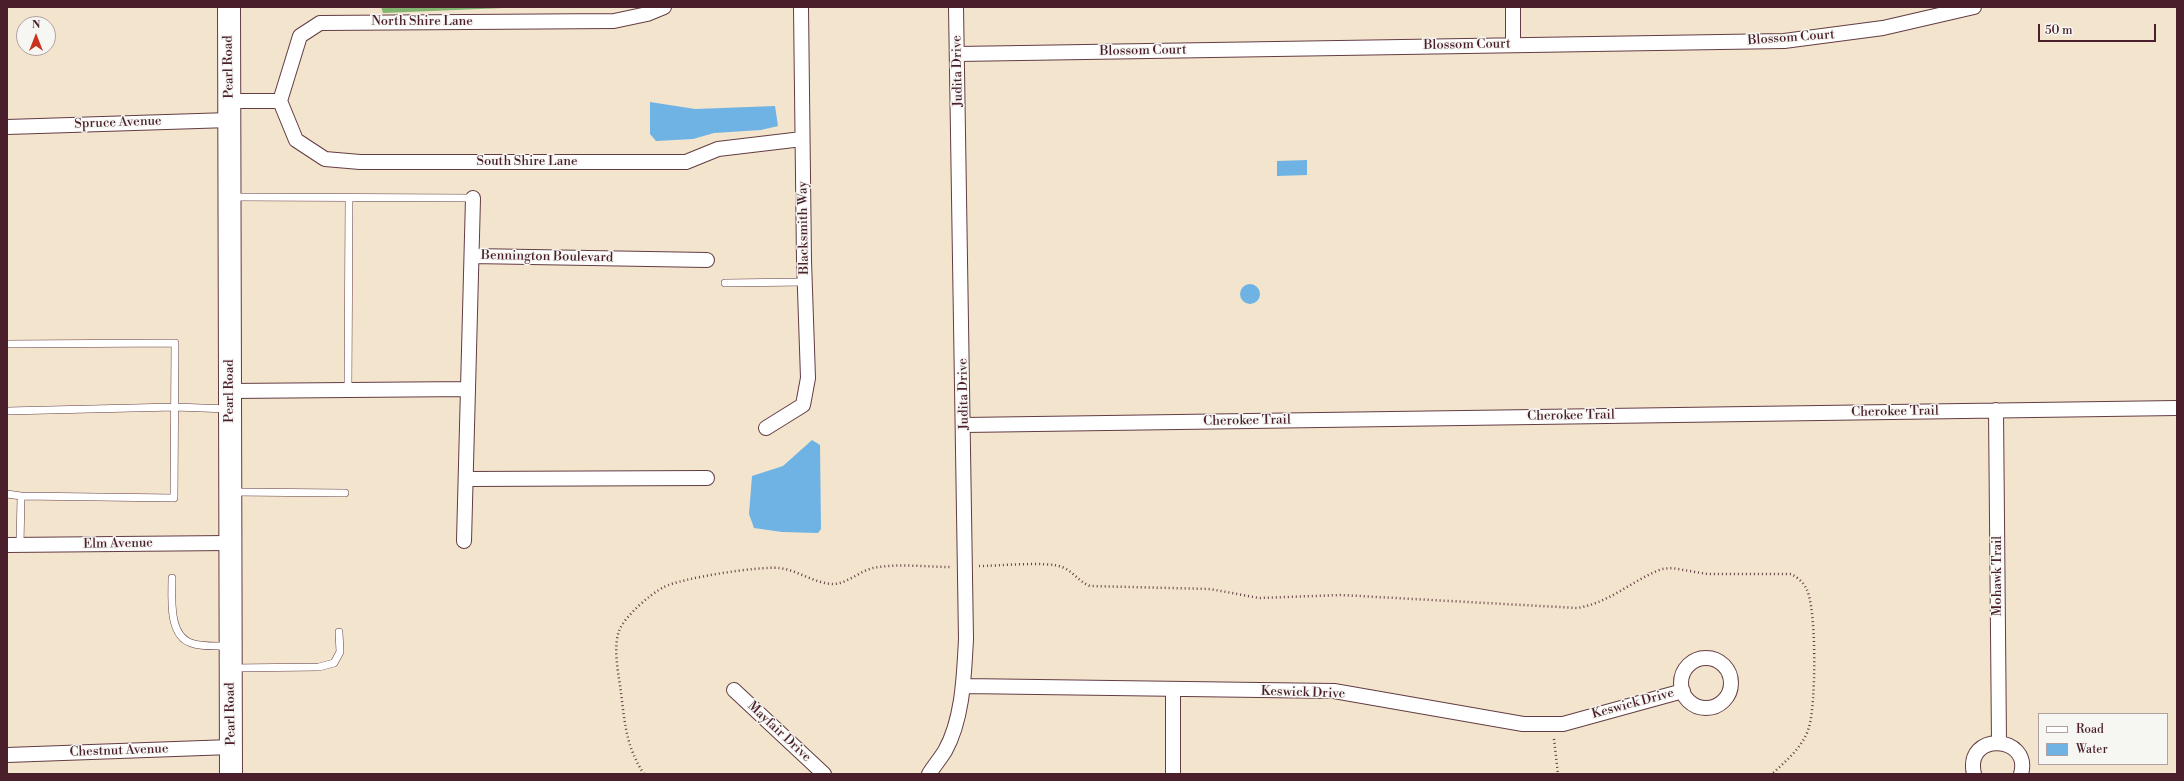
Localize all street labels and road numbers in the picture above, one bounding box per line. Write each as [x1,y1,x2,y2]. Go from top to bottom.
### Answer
street label: North Shire Lane [371,14,473,30]
street label: Blossom Court [1747,27,1835,49]
street label: Pearl Road [221,35,237,99]
street label: Judita Drive [950,35,966,107]
street label: Blossom Court [1423,36,1511,54]
street label: Blossom Court [1099,42,1187,60]
street label: Spruce Avenue [74,114,162,132]
street label: South Shire Lane [476,154,578,170]
street label: Blacksmith Way [795,181,813,275]
street label: Bennington Boulevard [481,248,613,266]
street label: Judita Drive [956,358,972,430]
street label: Pearl Road [222,359,238,423]
street label: Cherokee Trail [1851,403,1939,421]
street label: Cherokee Trail [1527,407,1615,425]
street label: Cherokee Trail [1203,412,1291,430]
street label: Elm Avenue [83,536,153,552]
street label: Mohawk Trail [1990,536,2006,616]
street label: Pearl Road [223,682,239,746]
street label: Keswick Drive [1261,684,1345,702]
street label: Keswick Drive [1590,686,1676,722]
street label: Mayfair Drive [744,699,814,765]
street label: Chestnut Avenue [69,741,169,761]

